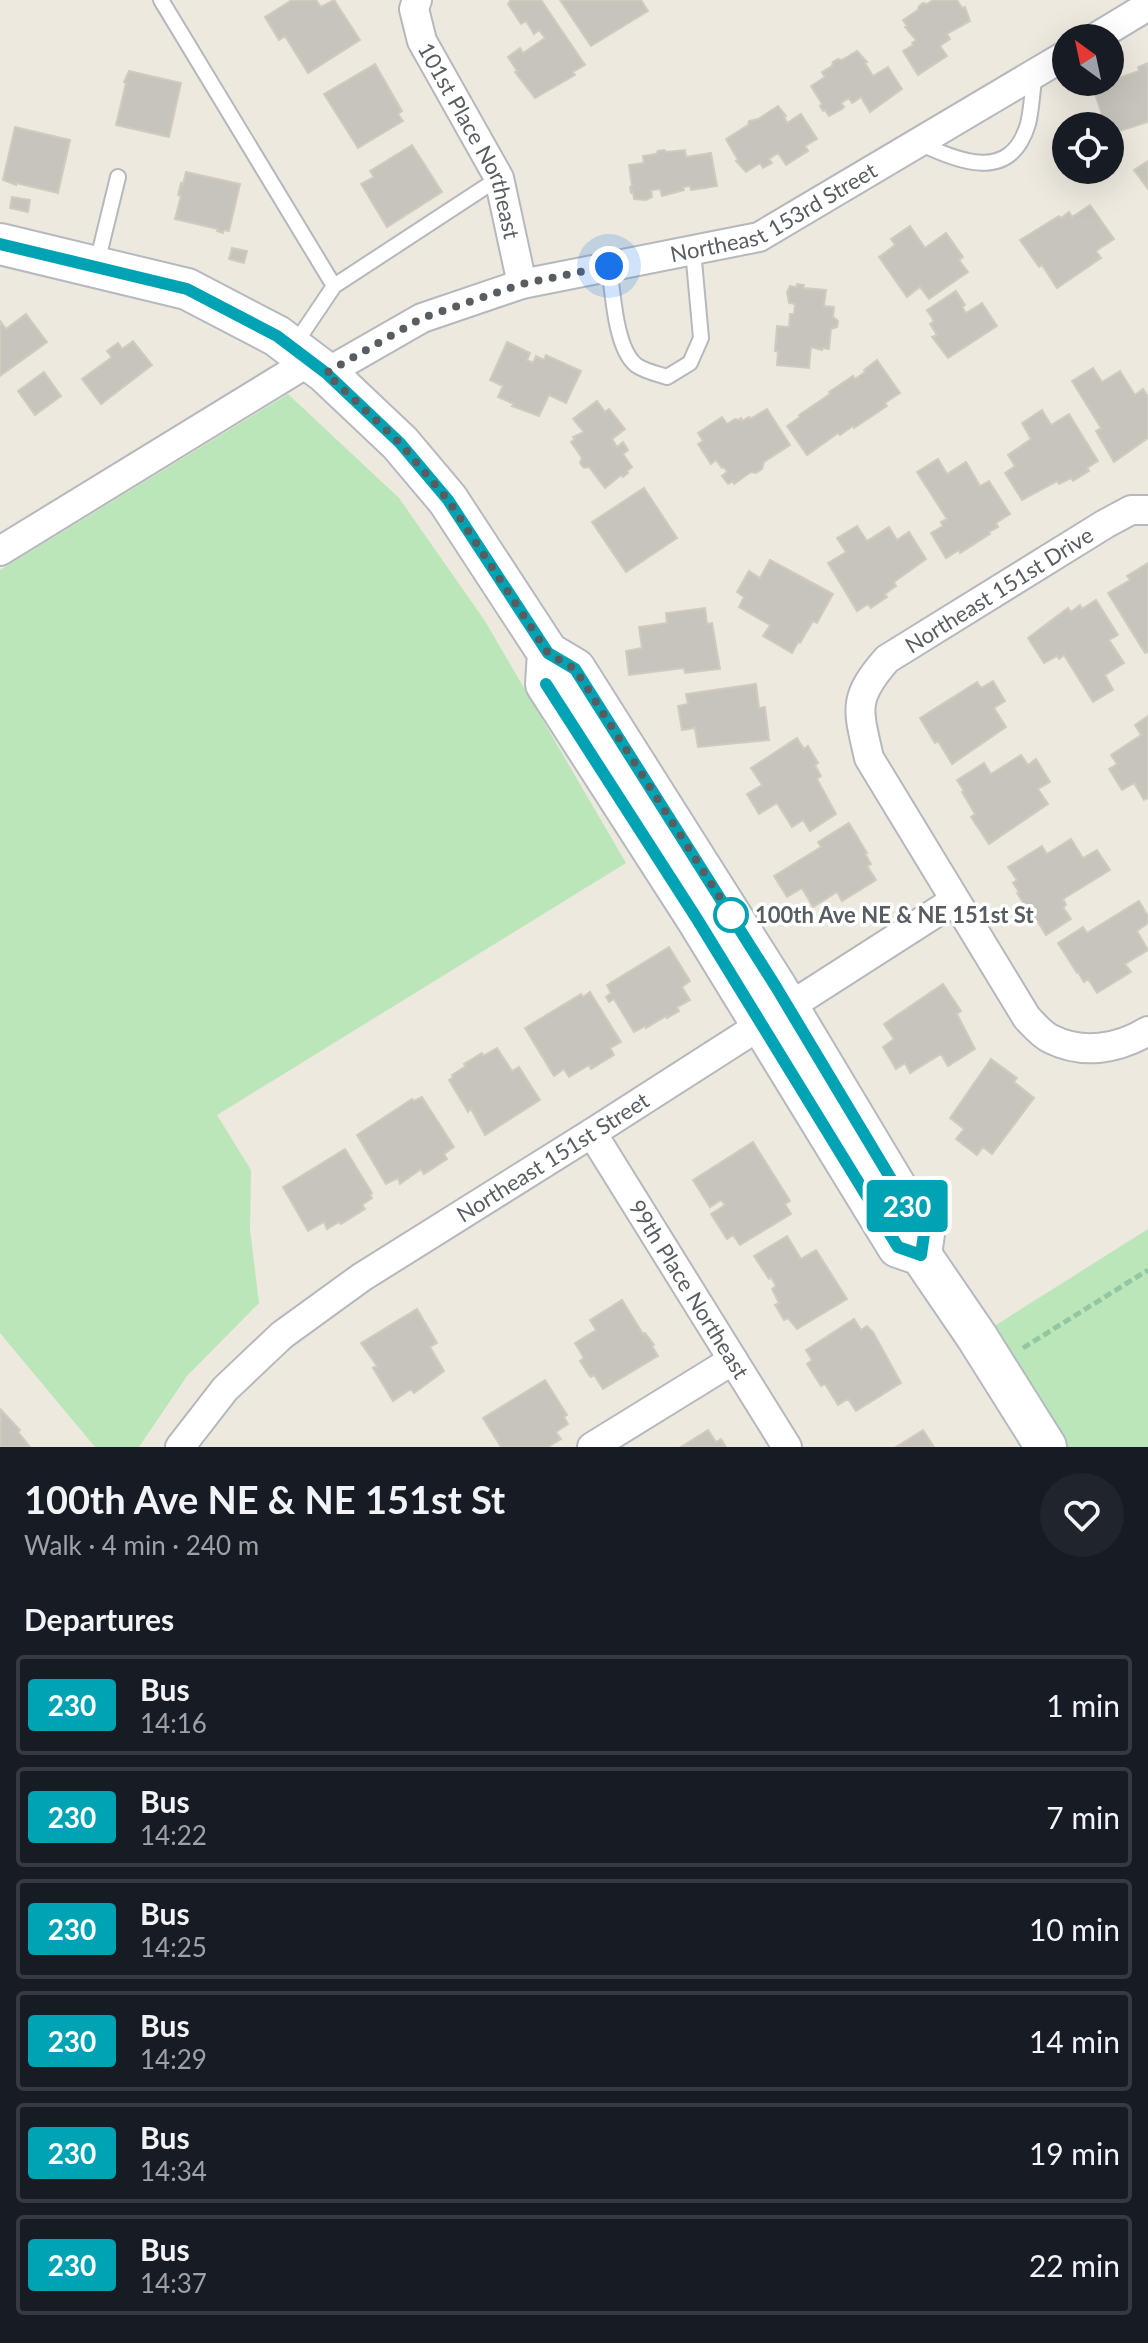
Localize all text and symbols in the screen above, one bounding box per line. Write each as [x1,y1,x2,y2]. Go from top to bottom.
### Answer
north arrow [1052,24,1124,96]
map controls [1052,24,1124,184]
street label: 101st Place Northeast [413,37,526,242]
button: locate [1052,112,1124,184]
street label: Northeast 153rd Street [668,156,881,267]
your location [589,246,629,286]
street label: Northeast 151st Drive [900,521,1098,658]
marker: 100th Ave NE & NE 151st St [714,898,748,932]
place label: 100th Ave NE & NE 151st St [755,901,1034,928]
street label: Northeast 151st Street [451,1086,654,1227]
line badge: 230 [861,1180,953,1232]
text: 230 [883,1189,931,1223]
street label: 99th Place Northeast [624,1195,755,1383]
button: heart [1040,1473,1124,1557]
text: 100th Ave NE & NE 151st St [24,1476,505,1522]
text: Walk · 4 min · 240 m [24,1529,259,1561]
text: Departures [24,1601,174,1637]
text: Bus [140,1671,190,1707]
text: 1 min [1046,1687,1120,1723]
text: 230 [48,1688,96,1722]
text: 14:16 [140,1707,207,1739]
text: Bus [140,1783,190,1819]
text: 7 min [1046,1799,1120,1835]
text: 230 [48,1800,96,1834]
text: 14:22 [140,1819,207,1851]
text: Bus [140,1895,190,1931]
text: 10 min [1029,1911,1120,1947]
text: 230 [48,1912,96,1946]
text: 14:25 [140,1931,207,1963]
text: Bus [140,2007,190,2043]
text: 14 min [1029,2023,1120,2059]
text: 230 [48,2024,96,2058]
text: 14:29 [140,2043,207,2075]
text: Bus [140,2119,190,2155]
text: 19 min [1029,2135,1120,2171]
text: 230 [48,2136,96,2170]
text: 14:34 [140,2155,207,2187]
text: Bus [140,2231,190,2267]
text: 22 min [1029,2247,1120,2283]
text: 230 [48,2248,96,2282]
text: 14:37 [140,2267,207,2299]

